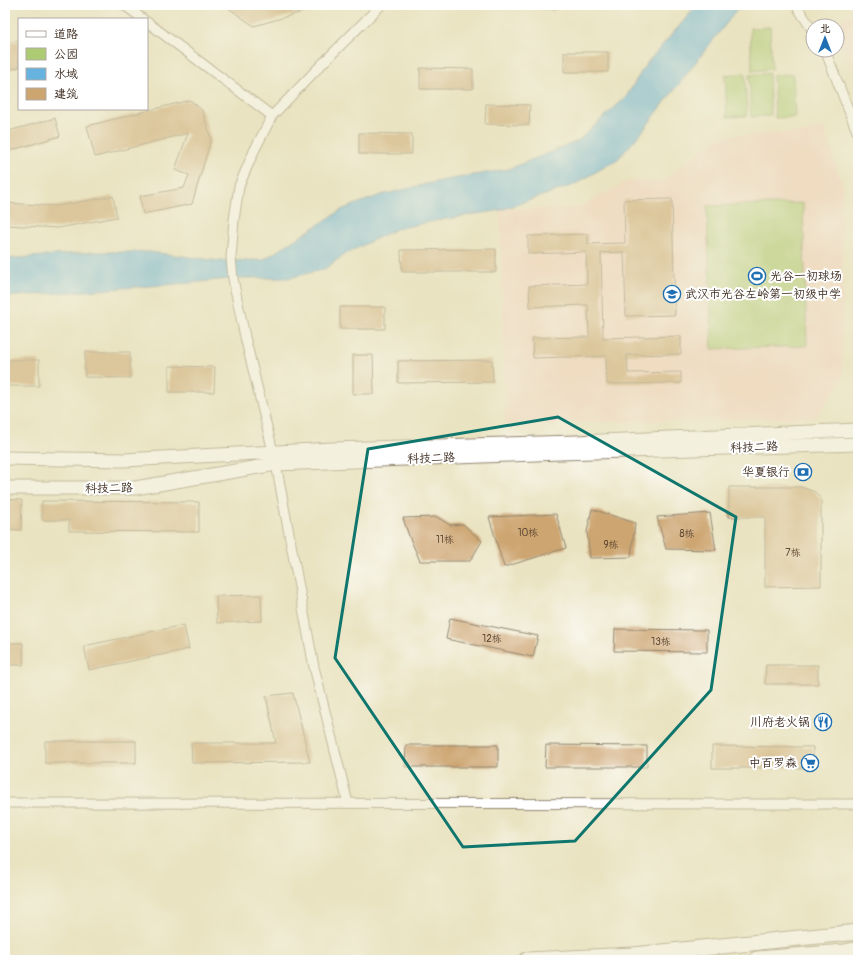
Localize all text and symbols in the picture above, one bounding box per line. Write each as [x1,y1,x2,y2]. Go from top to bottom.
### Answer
legend [18,18,148,110]
north arrow [805,18,845,58]
text: 北 [820,22,831,35]
text: 道路 [54,27,78,42]
text: 公园 [54,47,78,62]
text: 水域 [54,67,78,82]
text: 建筑 [54,87,78,102]
sports icon: 光谷一初球场 [747,266,767,286]
place label: 光谷一初球场 [770,269,842,284]
school or university icon: 武汉市光谷左岭第一初级中学 [662,284,682,304]
place label: 武汉市光谷左岭第一初级中学 [685,287,841,302]
street label: 科技二路 [730,439,778,456]
street label: 科技二路 [407,450,455,467]
bank icon: 华夏银行 [793,462,813,482]
place label: 华夏银行 [742,465,790,480]
street label: 科技二路 [85,481,133,496]
house number: 10栋 [518,527,538,539]
house number: 8栋 [679,528,695,540]
house number: 11栋 [436,534,454,546]
house number: 9栋 [603,539,619,551]
house number: 7栋 [785,547,801,559]
house number: 12栋 [482,633,502,645]
house number: 13栋 [651,636,671,648]
restaurant icon: 川府老火锅 [813,712,833,732]
place label: 川府老火锅 [750,715,810,730]
supermarket icon: 中百罗森 [800,753,820,773]
place label: 中百罗森 [749,756,797,771]

